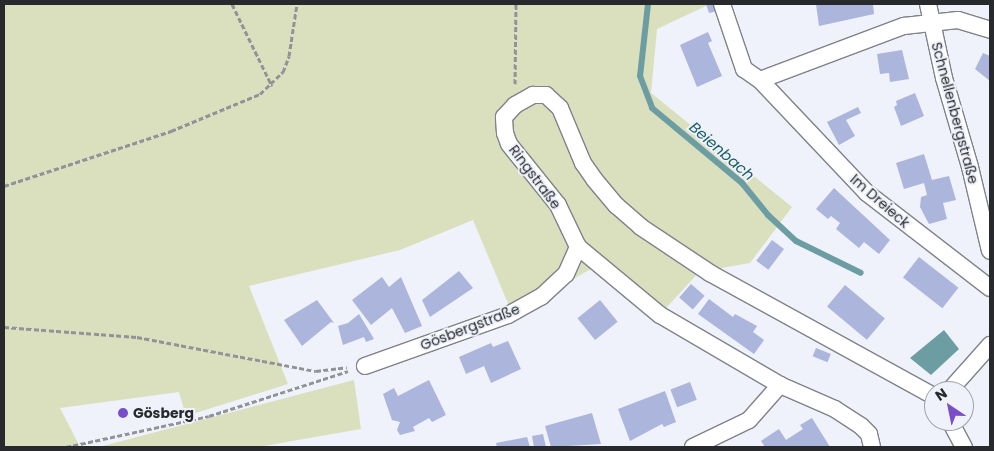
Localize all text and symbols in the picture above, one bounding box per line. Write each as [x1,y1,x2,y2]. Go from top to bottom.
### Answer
street label: Schnellenbergstraße [928,40,982,186]
water label: Beienbach [686,118,758,184]
street label: Ringstraße [506,142,564,212]
street label: Im Dreieck [847,171,913,231]
street label: Gösbergstraße [418,300,522,354]
north arrow [924,381,974,431]
text: N [931,383,951,406]
place label: Gösberg [133,405,194,421]
marker: Gösberg [117,407,129,419]

